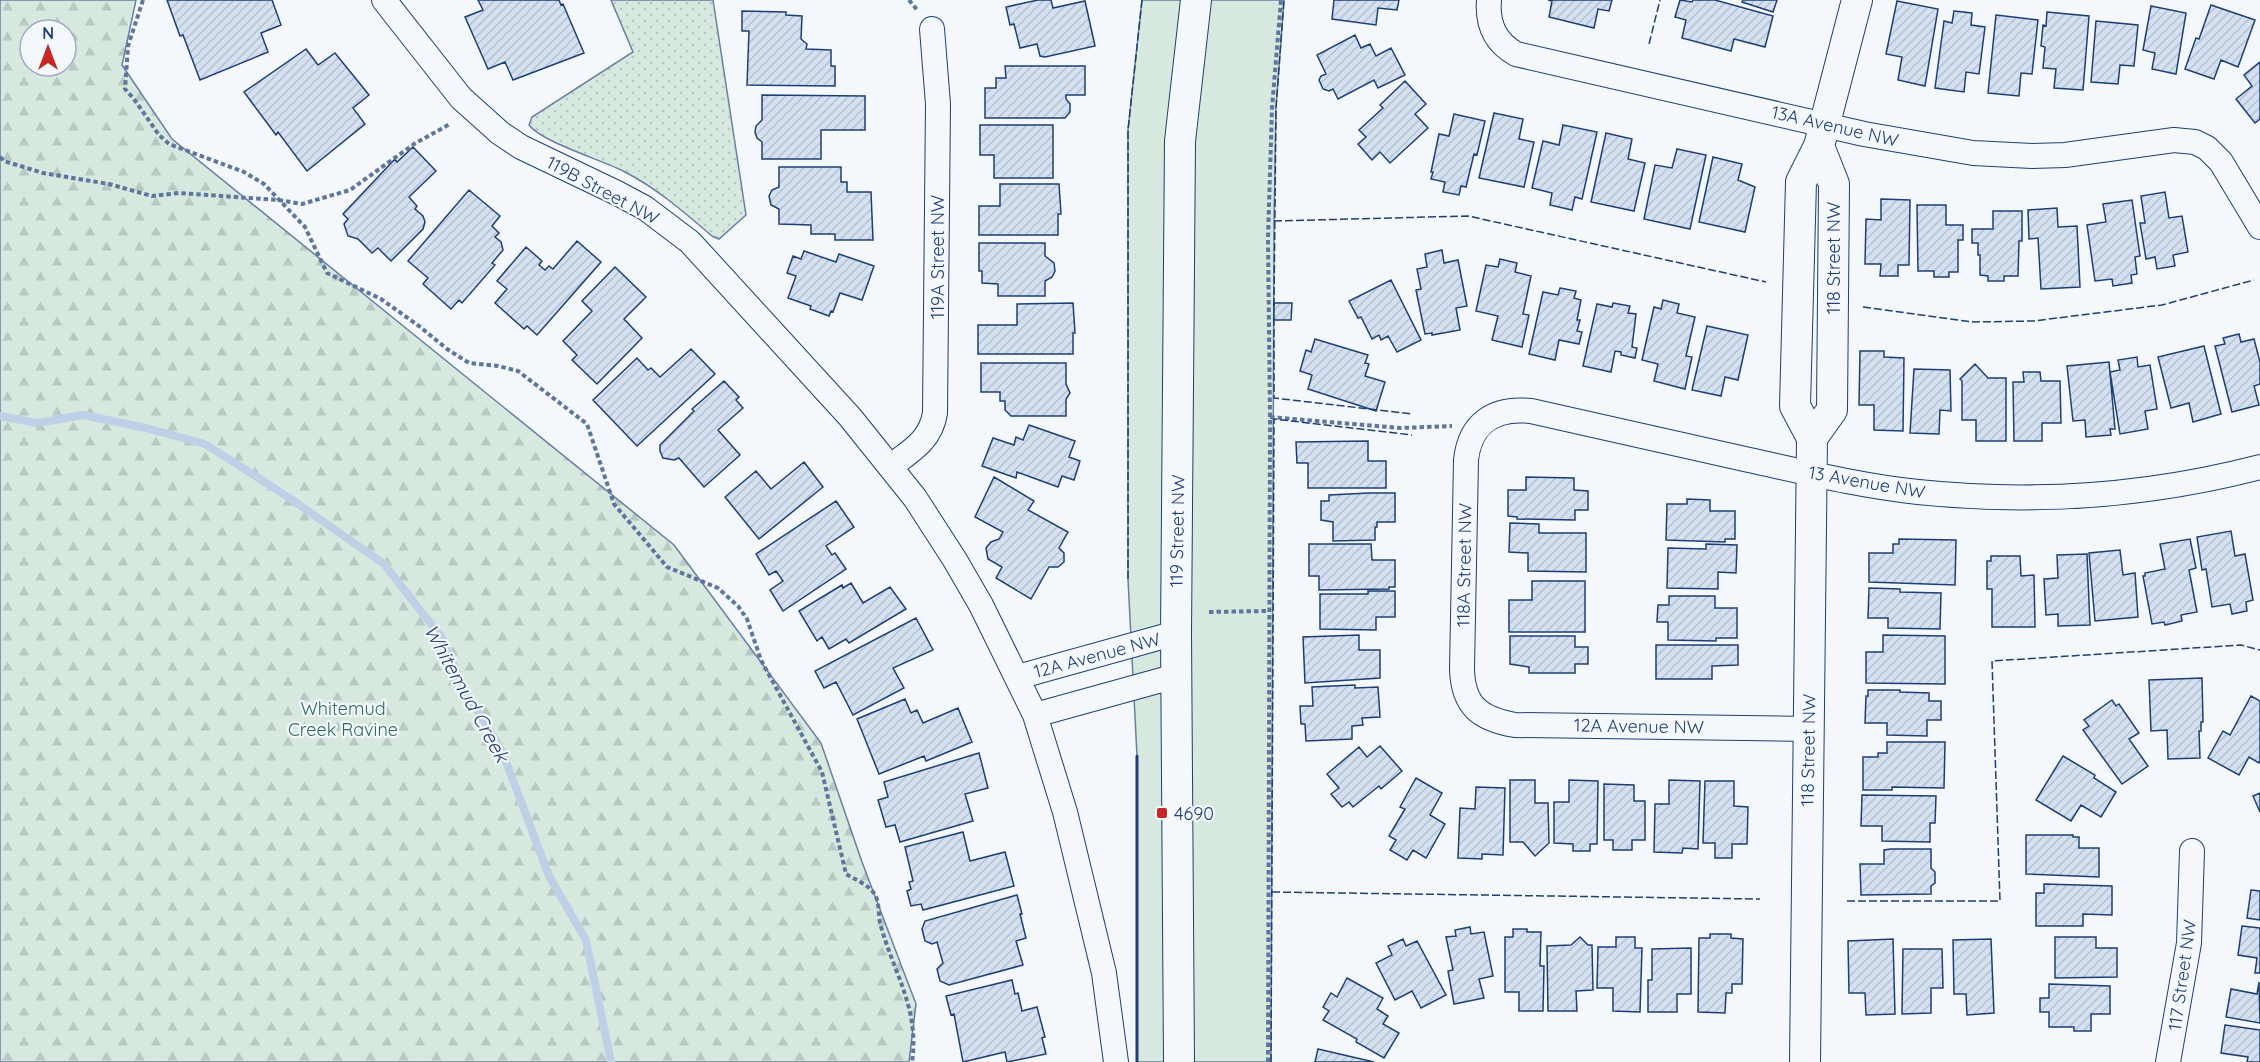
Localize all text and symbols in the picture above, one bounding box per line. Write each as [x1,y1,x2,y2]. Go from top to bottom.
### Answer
north arrow [18,18,78,78]
text: N [42,23,54,43]
street label: 13A Avenue NW [1769,100,1901,152]
street label: 119B Street NW [543,151,663,229]
street label: 119A Street NW [926,195,949,319]
street label: 118 Street NW [1822,202,1845,314]
street label: 13 Avenue NW [1807,460,1927,504]
street label: 119 Street NW [1165,474,1189,588]
street label: 118A Street NW [1451,503,1477,627]
water label: Whitemud Creek [419,620,516,768]
street label: 12A Avenue NW [1031,627,1163,683]
street label: 118 Street NW [1796,694,1820,806]
park label: Whitemud Creek Ravine [288,697,398,741]
street label: 12A Avenue NW [1574,713,1704,739]
place label: 4690 [1174,802,1214,825]
marker: 4690 [1155,806,1169,820]
street label: 117 Street NW [2163,918,2201,1032]

